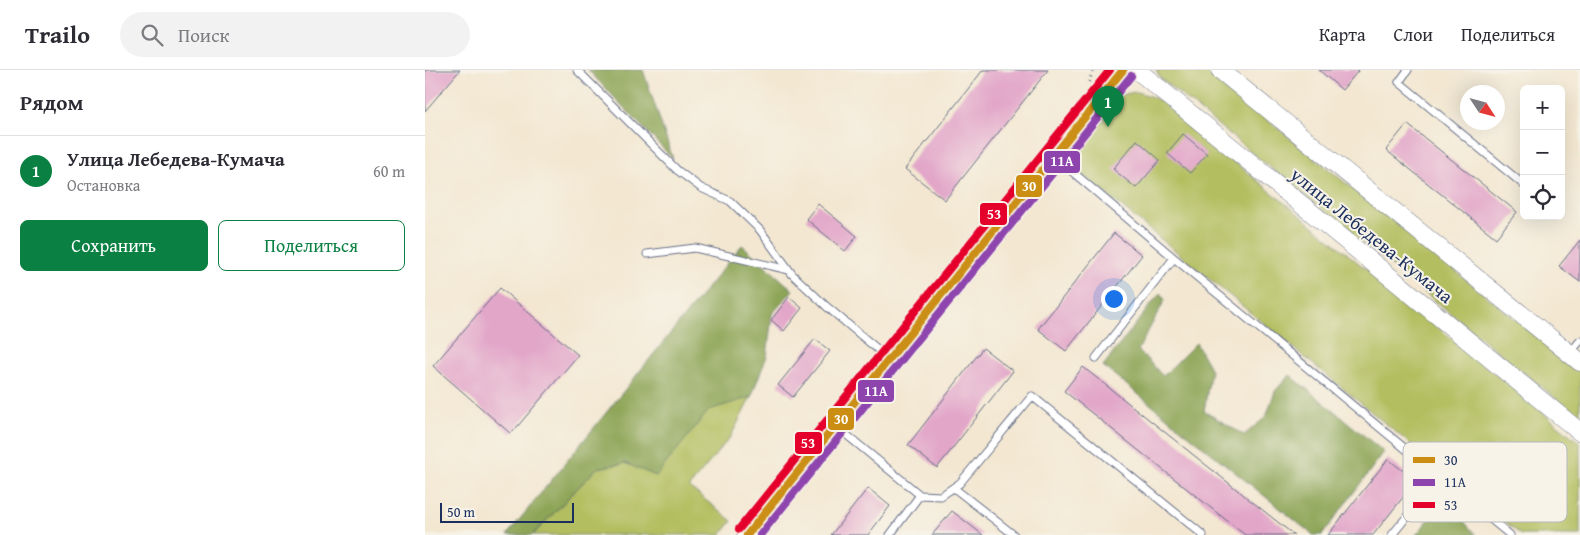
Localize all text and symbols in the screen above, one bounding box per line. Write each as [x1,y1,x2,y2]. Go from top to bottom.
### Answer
search box [120,12,470,57]
text: Trailo [25,17,90,52]
icon: search [138,21,166,49]
text: Поиск [178,21,230,49]
text: Карта [1319,21,1366,48]
text: Слои [1394,21,1433,48]
text: Поделиться [1461,21,1555,48]
north arrow [1460,85,1505,130]
map controls [1520,85,1565,220]
button: + [1520,85,1565,130]
pin: 1 [1092,86,1124,127]
text: Рядом [20,87,83,118]
button: − [1520,130,1565,175]
text: Улица Лебедева-Кумача [67,145,285,173]
line badge: 11А [1043,150,1081,174]
text: 11А [1050,151,1074,171]
text: 1 [32,159,40,183]
text: 60 m [373,159,405,183]
street label: улица Лебедева-Кумача [1284,160,1459,310]
text: Остановка [67,173,140,197]
line badge: 30 [1015,174,1043,198]
button: locate [1520,175,1565,220]
text: 30 [1022,176,1036,196]
line badge: 53 [979,202,1008,226]
text: 53 [987,204,1001,224]
button: Сохранить [20,220,208,271]
button: Поделиться [218,220,405,271]
your location [1101,286,1127,312]
line badge: 11А [857,379,895,403]
text: 11А [864,381,888,401]
line badge: 30 [827,407,855,431]
text: 30 [834,409,848,429]
line badge: 53 [794,431,823,455]
text: 53 [801,433,815,453]
legend [1403,442,1567,522]
text: 30 [1444,450,1458,470]
text: 11А [1444,472,1466,492]
text: 53 [1444,495,1457,515]
scale bar [440,500,574,523]
text: 50 m [447,502,475,522]

